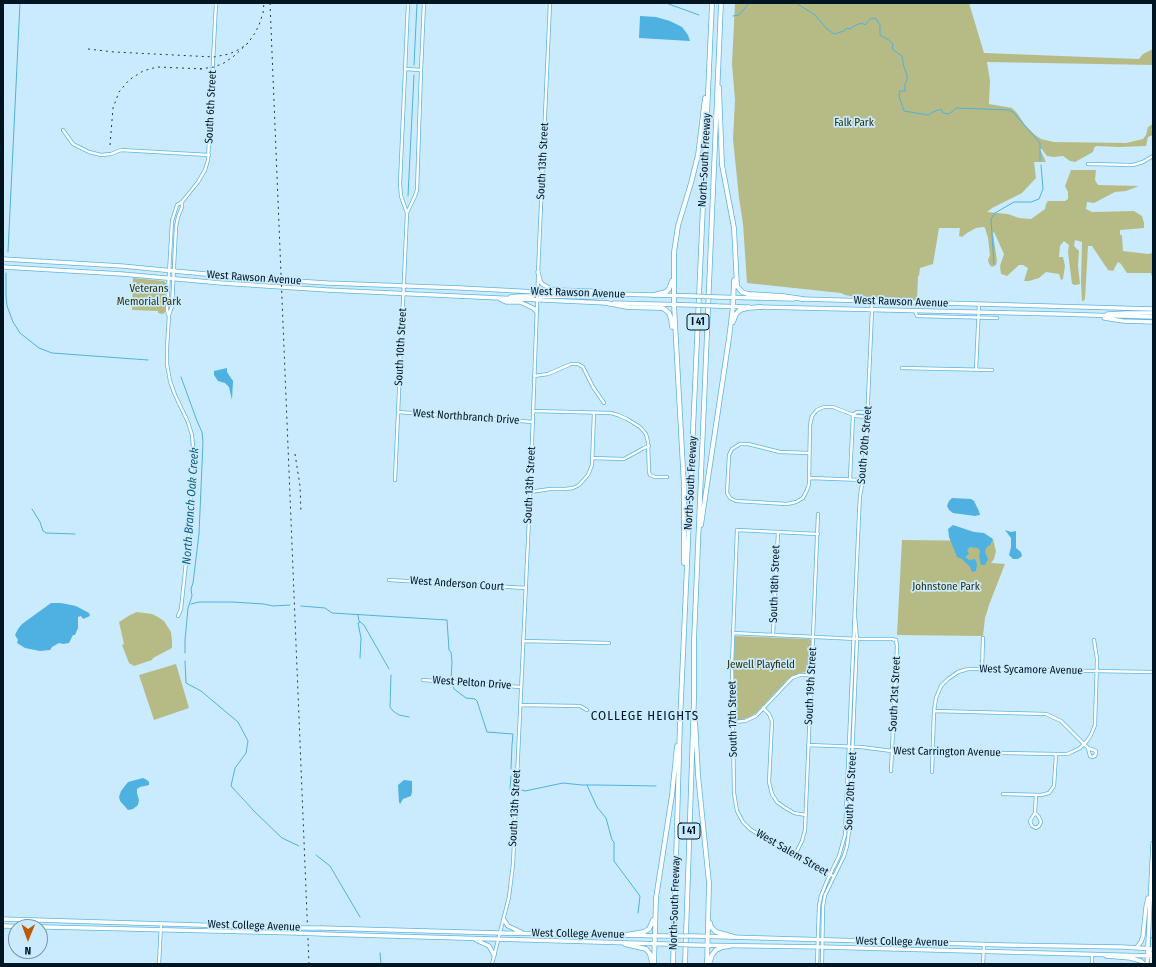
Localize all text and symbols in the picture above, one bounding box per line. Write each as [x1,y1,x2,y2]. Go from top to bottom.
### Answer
street label: South 6th Street [202,70,220,144]
street label: North-South Freeway [696,113,714,207]
park label: Falk Park [834,116,874,130]
street label: South 13th Street [534,122,552,200]
street label: West Rawson Avenue [206,268,302,288]
park label: Veterans Memorial Park [117,282,181,308]
street label: West Rawson Avenue [530,285,626,301]
street label: West Rawson Avenue [853,294,949,310]
street label: South 10th Street [392,308,410,386]
road number: I 41 [687,314,709,330]
street label: South 20th Street [855,405,875,485]
street label: West Northbranch Drive [412,407,520,427]
street label: North-South Freeway [682,436,700,530]
street label: South 13th Street [521,446,539,524]
water label: North Branch Oak Creek [180,447,202,565]
street label: South 18th Street [767,545,783,623]
street label: West Anderson Court [410,574,504,594]
park label: Johnstone Park [912,580,980,594]
street label: South 19th Street [802,647,820,725]
street label: South 21st Street [886,656,904,732]
park label: Jewell Playfield [727,658,795,672]
street label: West Sycamore Avenue [979,662,1083,678]
street label: West Pelton Drive [432,674,512,692]
street label: South 17th Street [726,681,740,757]
district label: COLLEGE HEIGHTS [591,708,699,724]
street label: West Carrington Avenue [893,744,1001,760]
street label: South 20th Street [842,751,860,831]
street label: South 13th Street [506,769,524,847]
road number: I 41 [678,823,700,839]
street label: West Salem Street [753,827,831,879]
street label: North-South Freeway [667,856,683,950]
street label: West College Avenue [207,918,301,934]
north arrow [8,919,48,959]
street label: West College Avenue [531,927,625,941]
street label: West College Avenue [855,935,949,949]
text: N [24,944,31,957]

